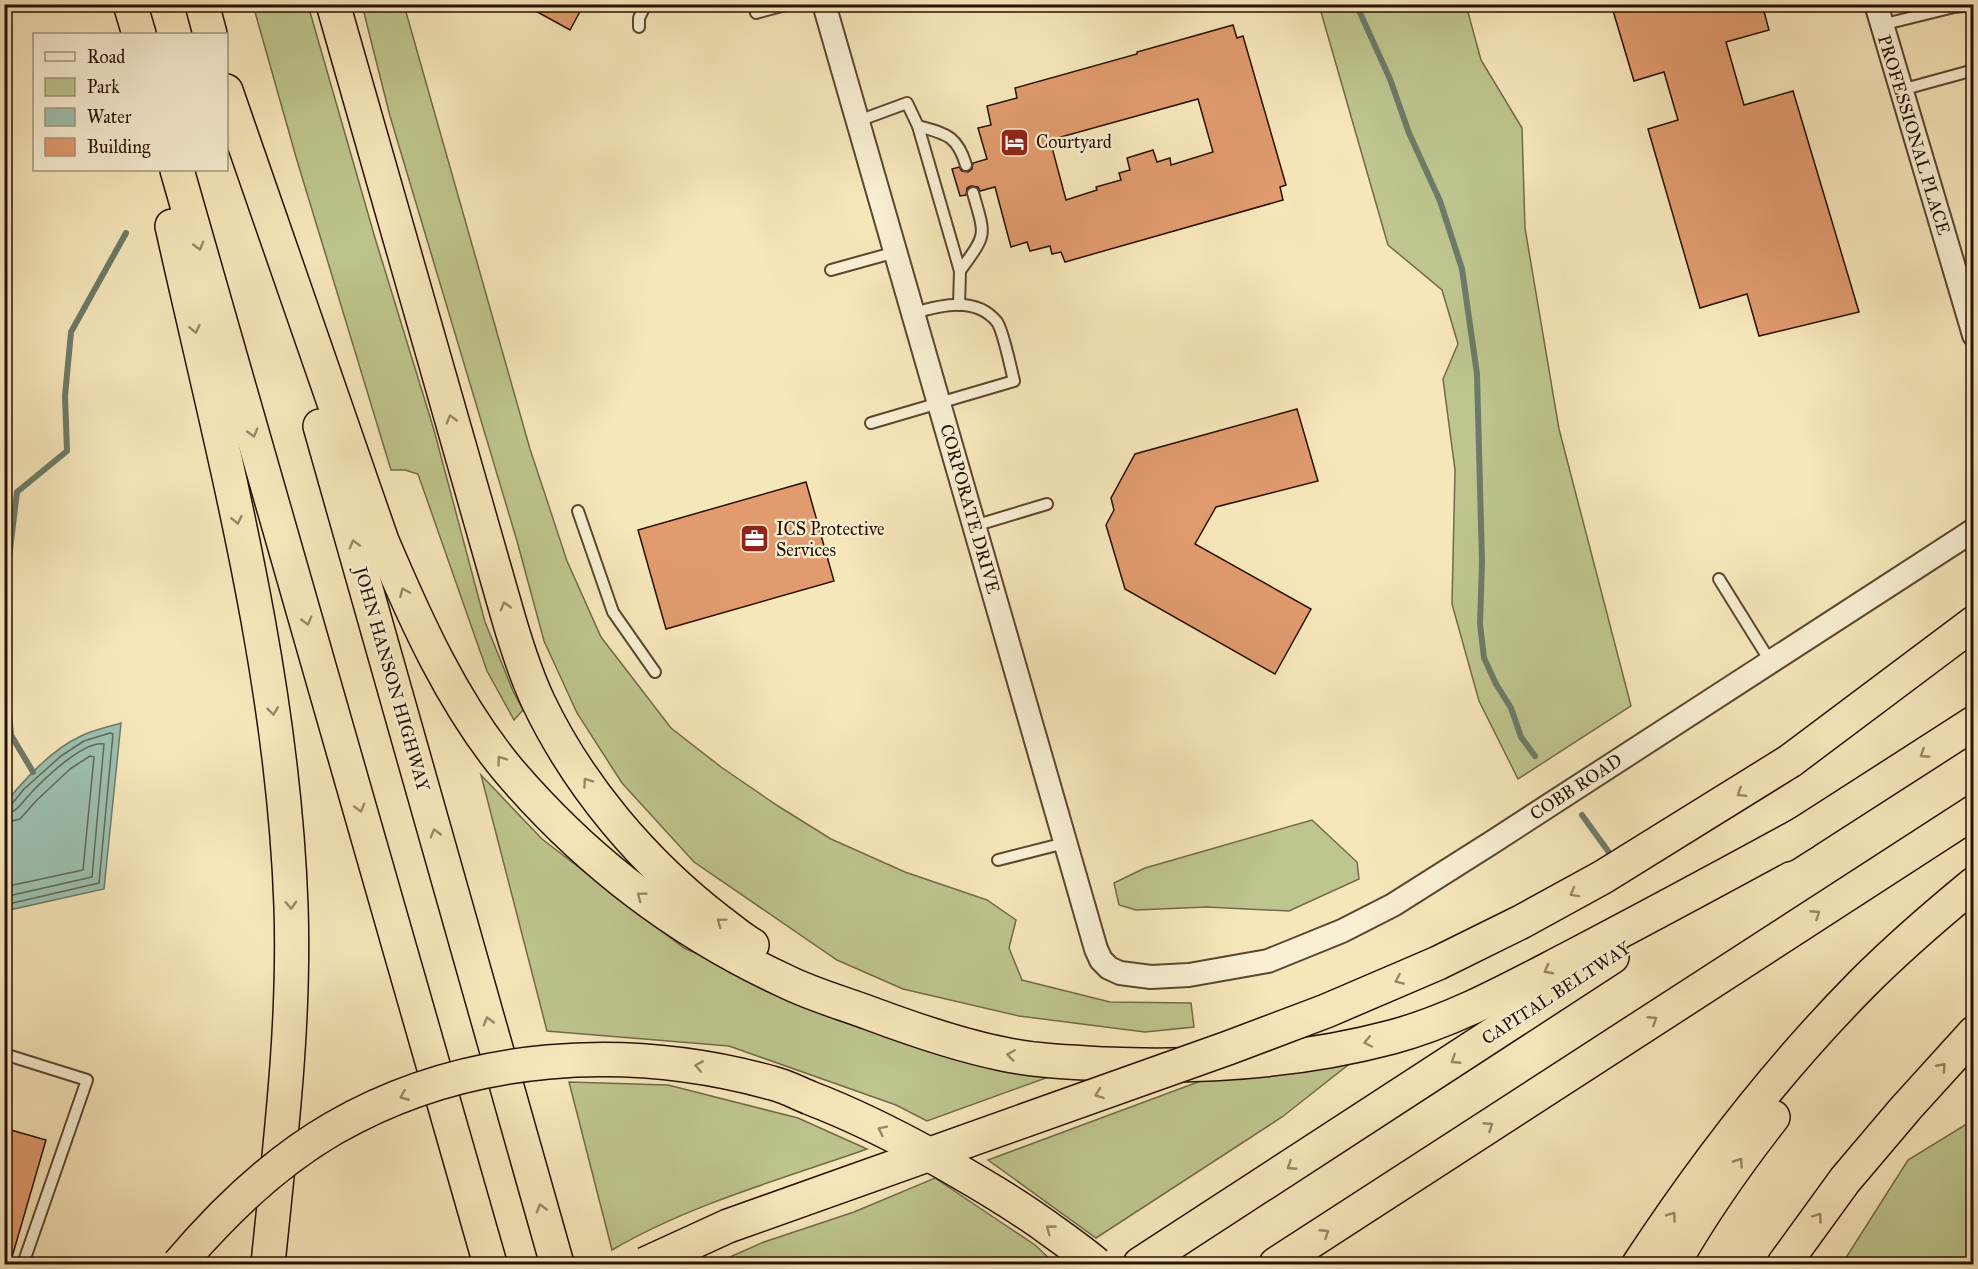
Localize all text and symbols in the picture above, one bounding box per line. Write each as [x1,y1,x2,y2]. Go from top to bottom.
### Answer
street label: PROFESSIONAL PLACE [1873,32,1955,238]
legend [33,33,228,171]
text: Road [87,46,125,68]
text: Park [87,76,120,98]
text: Water [87,106,132,128]
hotel icon: Courtyard [999,126,1031,158]
place label: Courtyard [1036,131,1112,153]
text: Building [87,136,151,159]
one-way arrow [192,240,204,251]
one-way arrow [188,324,201,334]
one-way arrow [446,414,458,425]
street label: CORPORATE DRIVE [935,422,1005,596]
one-way arrow [246,427,258,438]
one-way arrow [230,514,243,524]
place label: ICS Protective Services [776,518,885,561]
office icon: ICS Protective Services [739,523,771,555]
one-way arrow [349,539,361,550]
street label: JOHN HANSON HIGHWAY [348,562,435,794]
one-way arrow [399,587,411,598]
one-way arrow [500,601,512,612]
one-way arrow [299,616,312,626]
one-way arrow [266,707,278,716]
one-way arrow [1920,747,1931,758]
street label: COBB ROAD [1526,749,1626,825]
one-way arrow [497,756,508,767]
one-way arrow [583,777,594,788]
one-way arrow [1737,785,1747,797]
one-way arrow [353,803,365,813]
one-way arrow [430,828,442,839]
one-way arrow [1570,886,1580,897]
one-way arrow [637,892,648,903]
one-way arrow [284,901,297,910]
one-way arrow [1809,910,1820,921]
one-way arrow [716,918,727,929]
street label: CAPITAL BELTWAY [1477,936,1635,1049]
one-way arrow [1543,963,1554,974]
one-way arrow [1394,972,1405,984]
one-way arrow [483,1016,495,1026]
one-way arrow [1646,1017,1657,1028]
one-way arrow [1363,1035,1373,1048]
one-way arrow [1006,1049,1015,1062]
one-way arrow [1451,1052,1461,1064]
one-way arrow [694,1060,704,1073]
one-way arrow [1935,1063,1946,1074]
one-way arrow [1094,1087,1105,1099]
one-way arrow [399,1089,410,1101]
one-way arrow [1483,1122,1493,1134]
one-way arrow [878,1126,888,1137]
one-way arrow [1732,1158,1743,1169]
one-way arrow [1287,1159,1298,1170]
one-way arrow [536,1203,548,1214]
one-way arrow [1665,1212,1676,1223]
one-way arrow [1811,1213,1822,1224]
one-way arrow [1045,1225,1056,1236]
one-way arrow [1319,1229,1330,1240]

